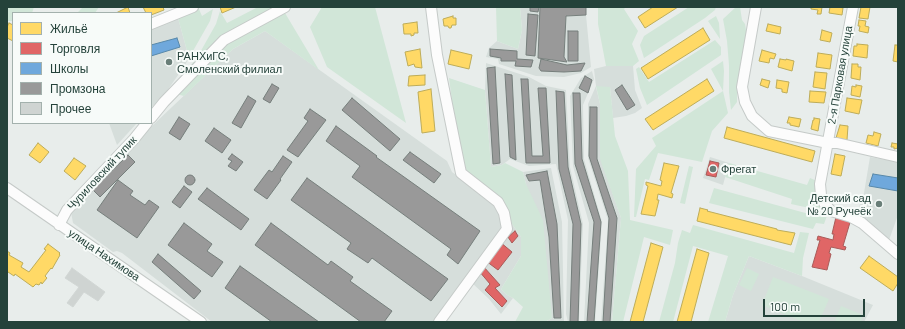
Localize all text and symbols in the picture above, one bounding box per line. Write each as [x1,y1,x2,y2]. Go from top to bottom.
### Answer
legend [12,12,152,124]
text: Жильё [50,21,88,35]
street label: 2-я Парковая улица [825,25,855,125]
text: Торговля [50,41,100,55]
place label: РАНХиГС, Смоленский филиал [177,49,282,75]
marker: РАНХиГС, Смоленский филиал [164,57,174,67]
text: Школы [50,61,88,75]
text: Промзона [50,81,105,95]
text: Прочее [50,101,91,115]
street label: Чуриловский тупик [65,133,139,213]
place label: Фрегат [721,162,756,176]
marker: Фрегат [708,164,718,174]
place label: Детский сад № 20 Ручеёк [807,191,871,217]
marker: Детский сад № 20 Ручеёк [874,199,884,209]
street label: улица Нахимова [66,226,142,284]
scale bar [765,291,867,317]
text: 100 m [770,299,800,313]

